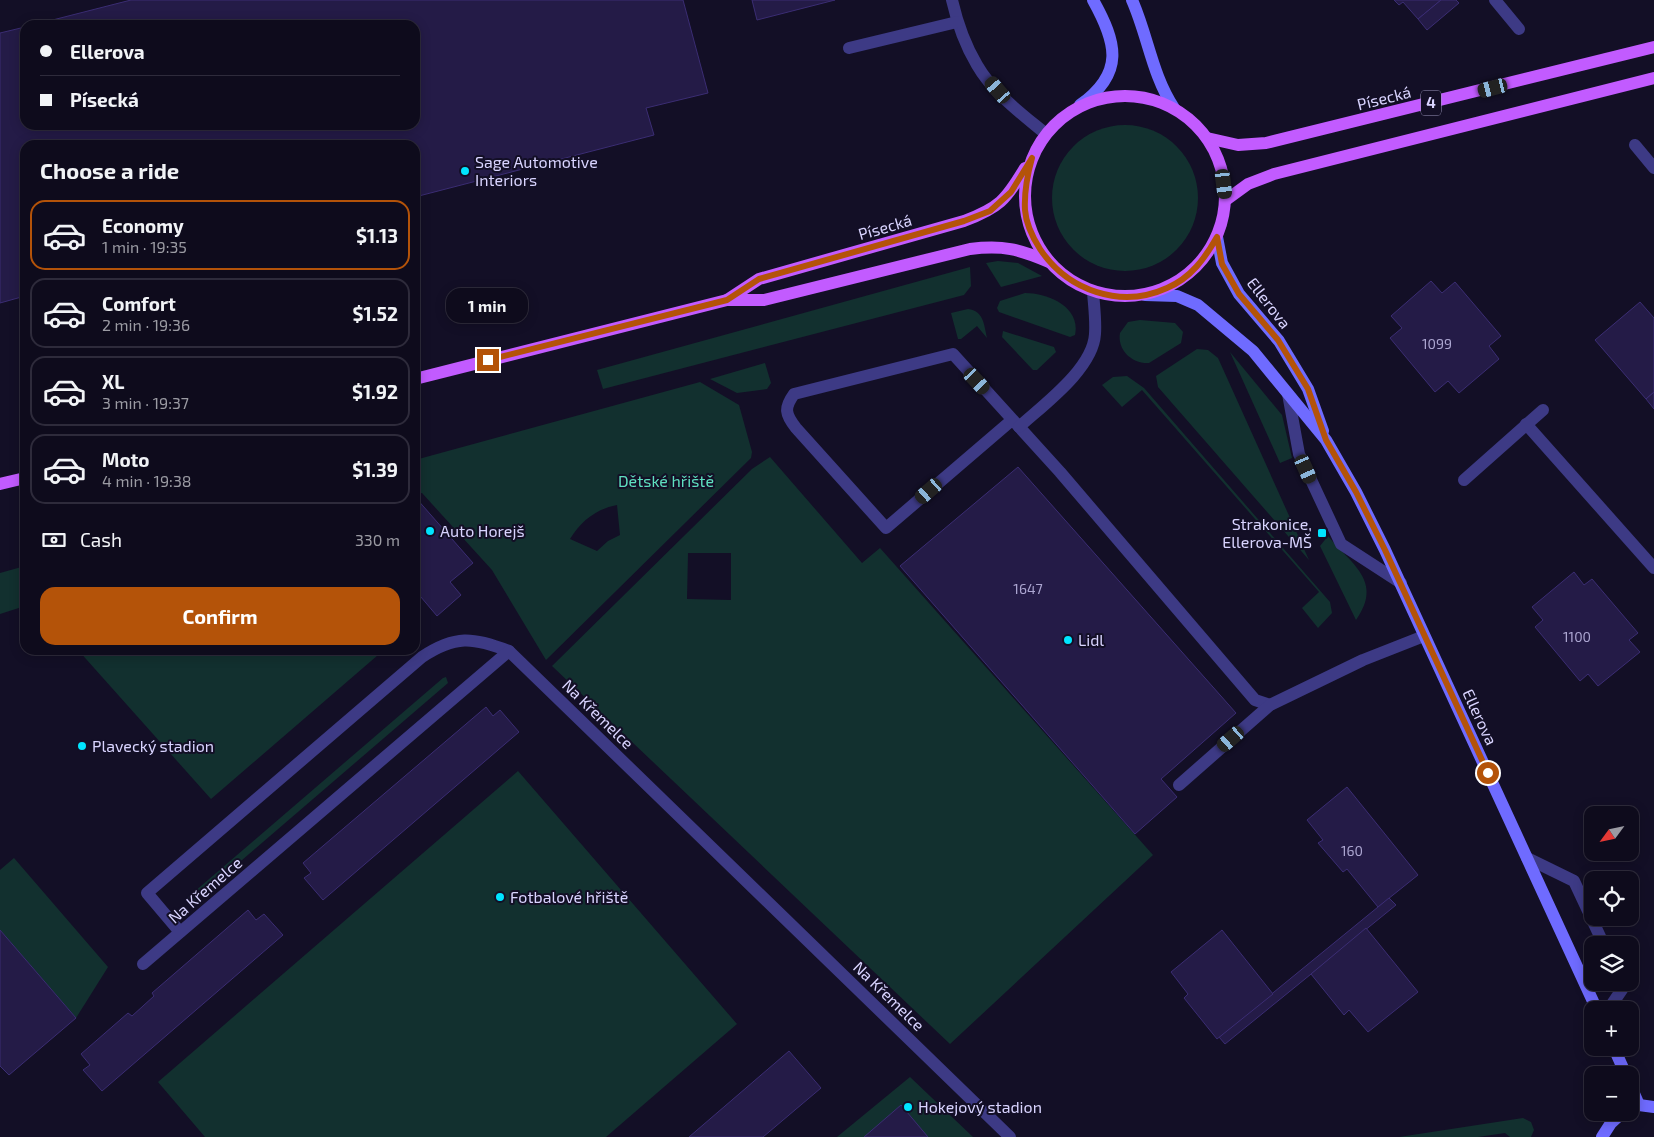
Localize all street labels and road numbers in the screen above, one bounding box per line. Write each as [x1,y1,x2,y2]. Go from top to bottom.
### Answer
street label: Písecká [1355,82,1413,113]
road number: 4 [1421,90,1441,116]
street label: Písecká [856,210,914,243]
street label: Ellerova [1244,273,1295,332]
street label: Na Křemelce [559,675,638,752]
street label: Ellerova [1459,686,1502,748]
street label: Na Křemelce [164,852,245,927]
street label: Na Křemelce [850,957,929,1034]

